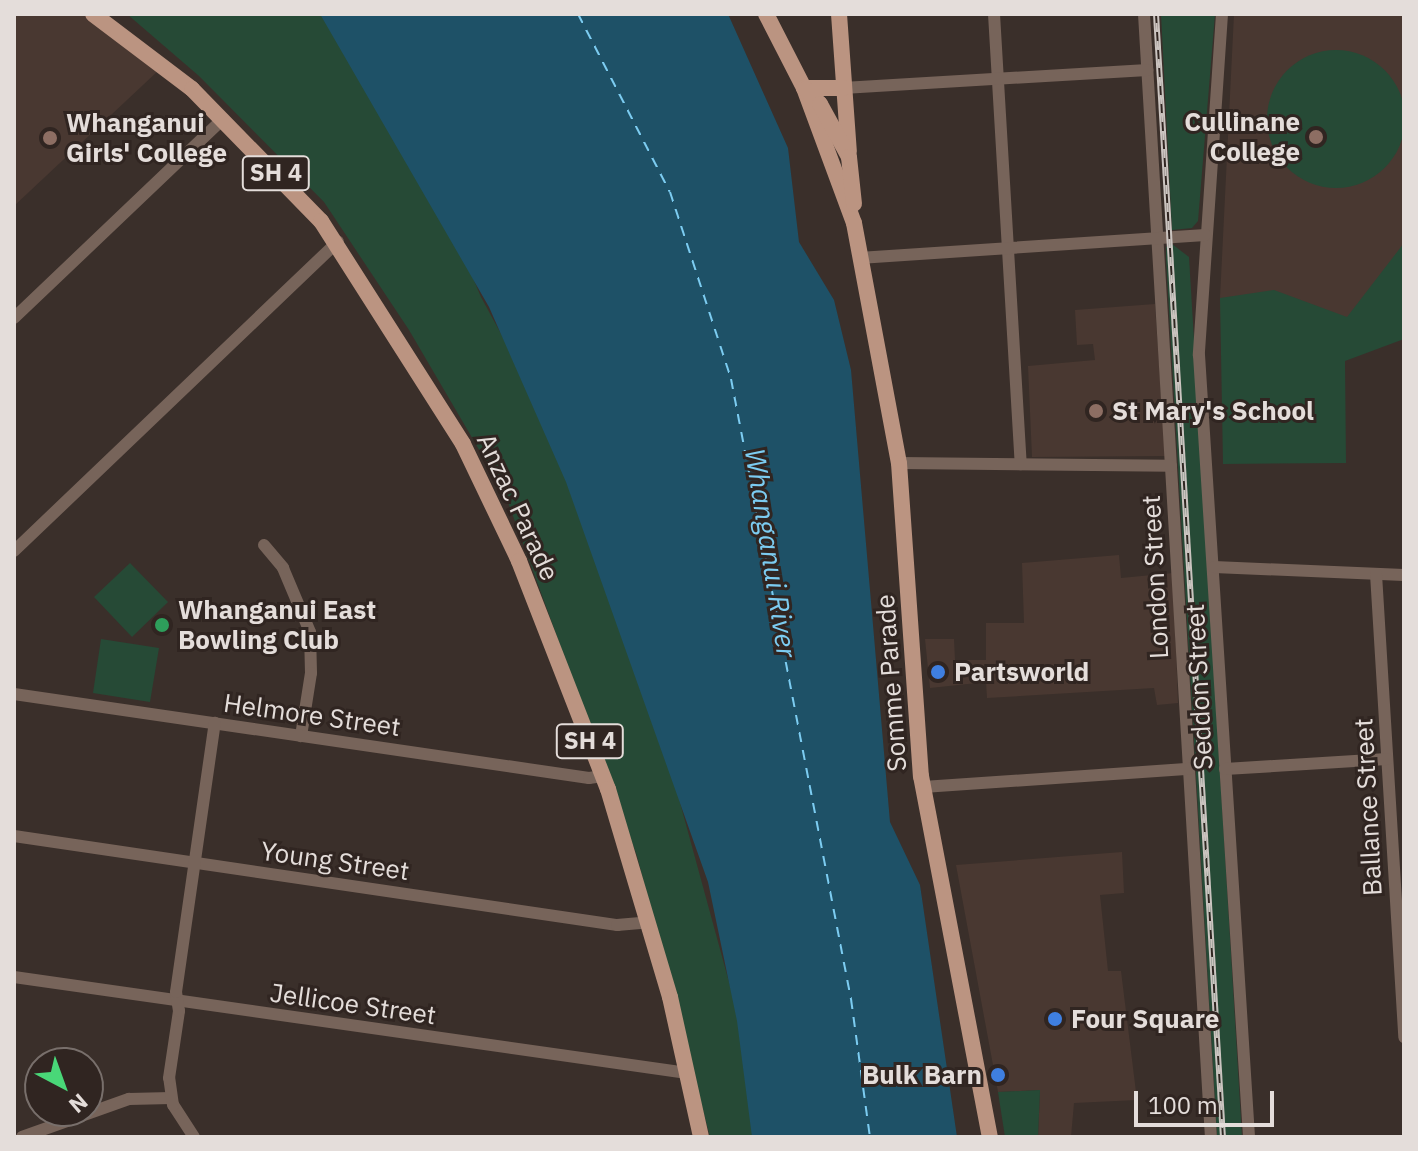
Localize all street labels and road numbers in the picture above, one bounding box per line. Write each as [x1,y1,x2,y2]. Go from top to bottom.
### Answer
road number: SH 4 [240,153,312,193]
street label: Anzac Parade [470,429,566,585]
street label: London Street [1135,494,1175,660]
street label: Somme Parade [869,593,913,773]
street label: Seddon Street [1179,603,1219,771]
street label: Helmore Street [222,687,402,743]
street label: Ballance Street [1348,717,1388,897]
road number: SH 4 [554,721,626,761]
street label: Young Street [259,835,411,887]
street label: Jellicoe Street [268,977,438,1031]

